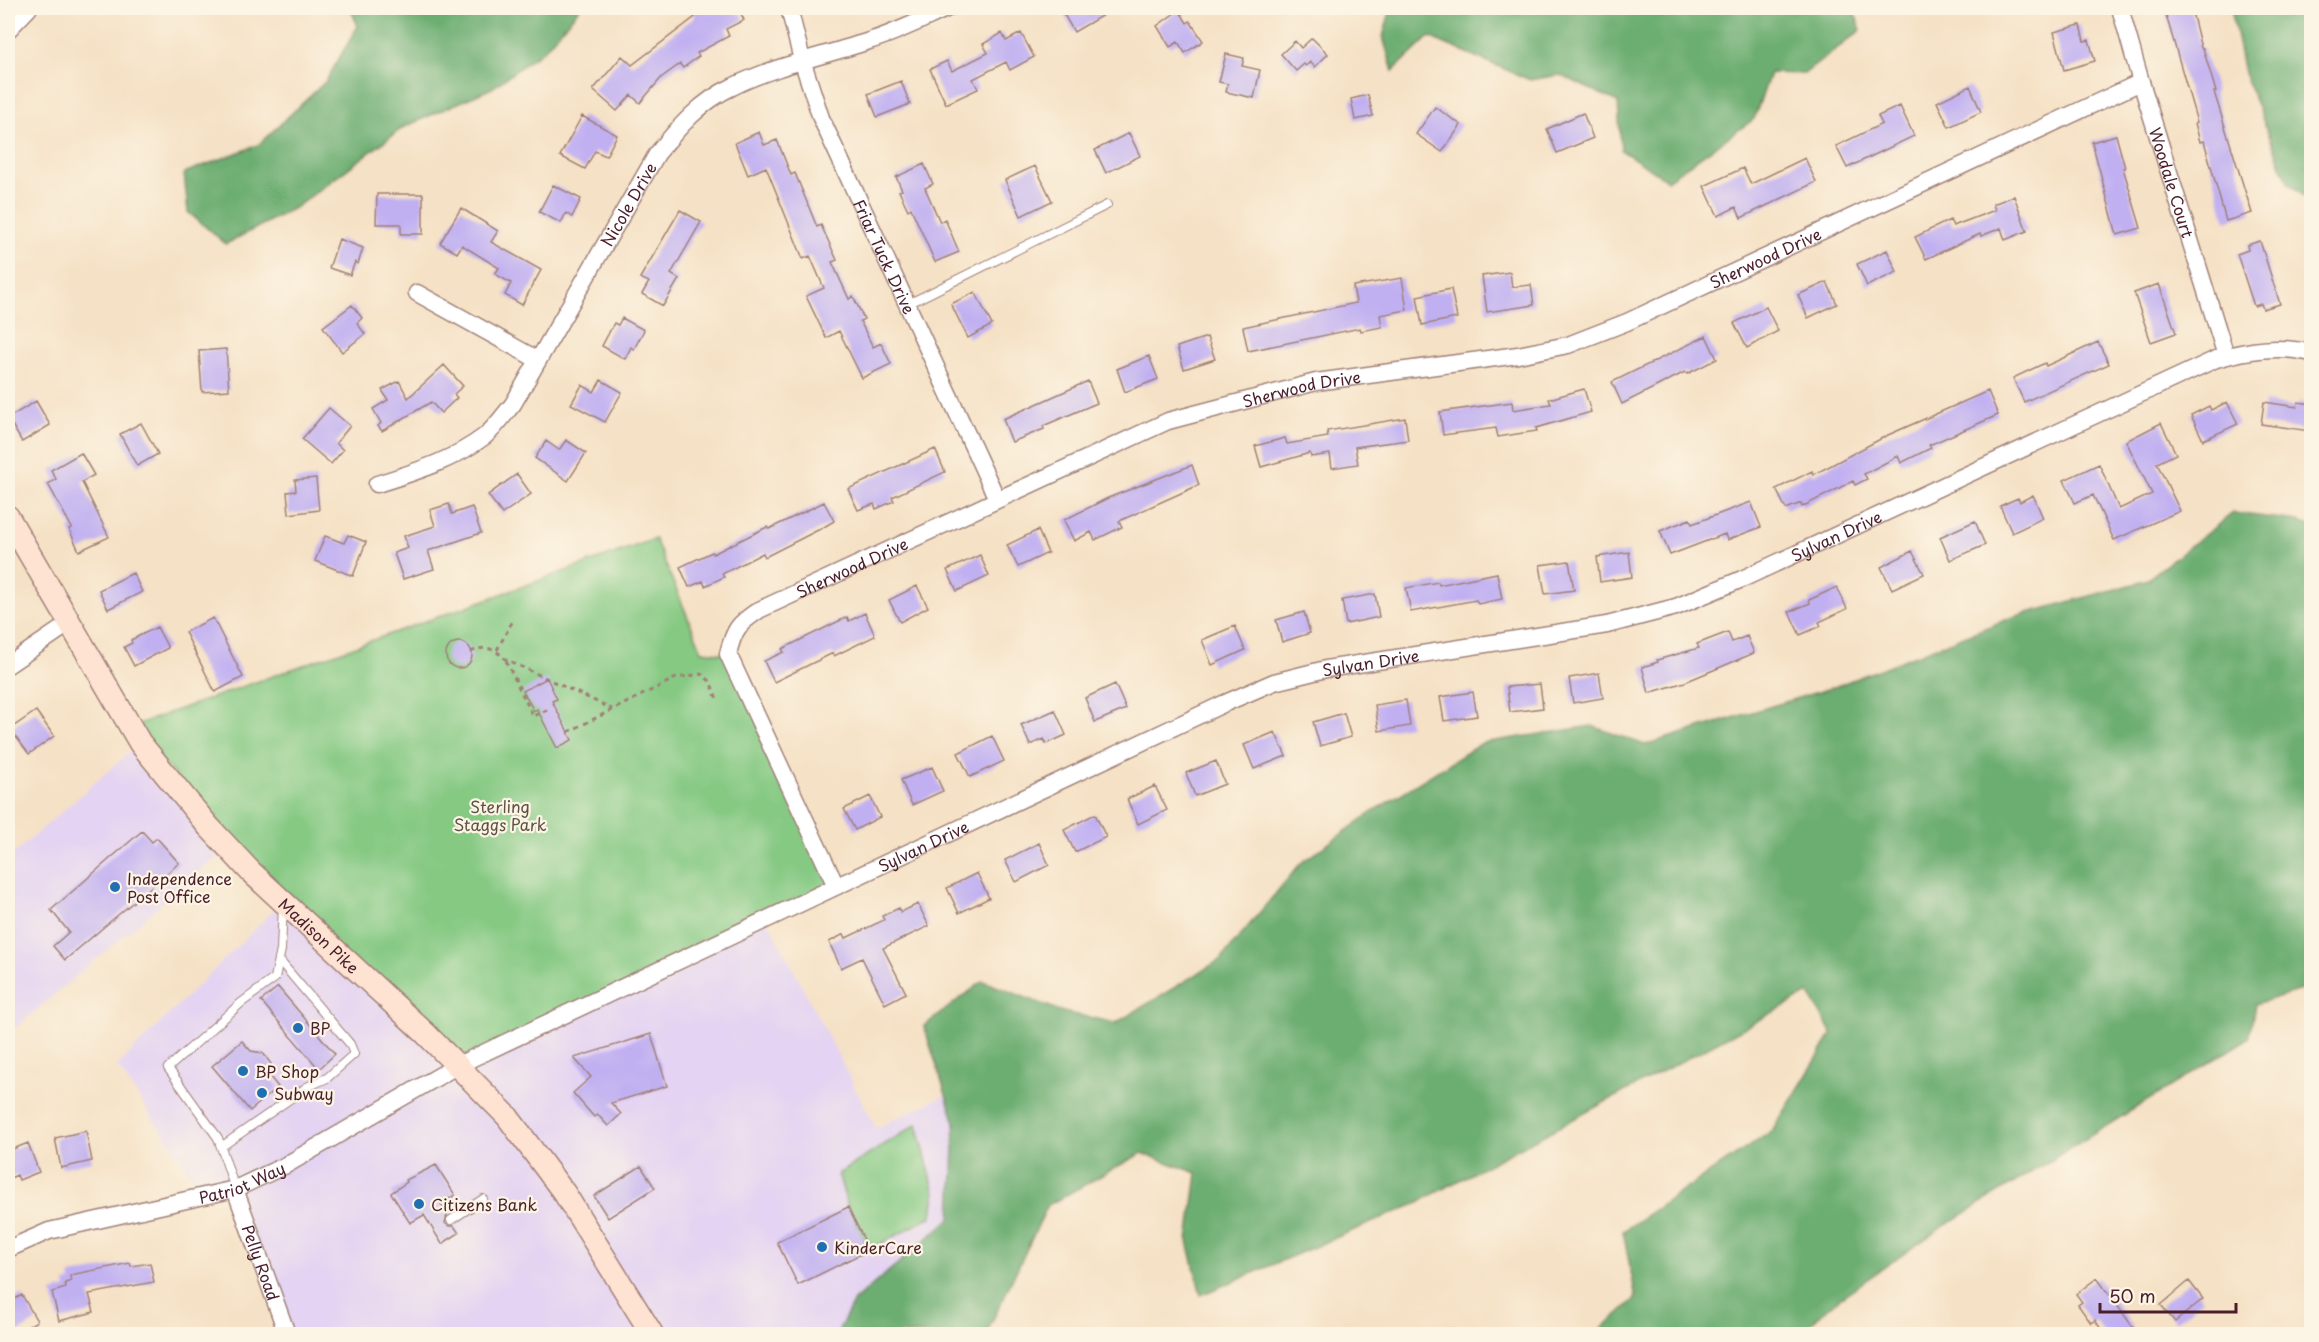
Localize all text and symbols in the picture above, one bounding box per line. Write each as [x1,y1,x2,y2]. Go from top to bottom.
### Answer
street label: Woodale Court [2144,124,2201,241]
street label: Nicole Drive [594,158,662,251]
street label: Friar Tuck Drive [848,195,922,318]
street label: Sherwood Drive [1705,221,1825,294]
street label: Sherwood Drive [1240,364,1362,413]
street label: Sylvan Drive [1787,504,1885,567]
street label: Sherwood Drive [792,531,912,603]
street label: Sylvan Drive [1321,643,1421,681]
park label: Sterling Staggs Park [453,794,547,836]
street label: Sylvan Drive [874,814,972,877]
place label: Independence Post Office [127,866,232,908]
marker: Independence Post Office [108,880,122,894]
street label: Madison Pike [274,892,365,979]
place label: BP [310,1016,331,1040]
marker: BP [291,1021,305,1035]
place label: BP Shop [255,1059,319,1083]
marker: BP Shop [236,1064,250,1078]
place label: Subway [274,1081,333,1105]
marker: Subway [255,1086,269,1100]
street label: Patriot Way [196,1155,289,1209]
place label: Citizens Bank [431,1192,537,1216]
marker: Citizens Bank [412,1197,426,1211]
street label: Pelly Road [237,1221,286,1304]
place label: KinderCare [834,1235,922,1259]
marker: KinderCare [815,1240,829,1254]
scale bar [2100,1276,2236,1314]
text: 50 m [2109,1282,2156,1309]

